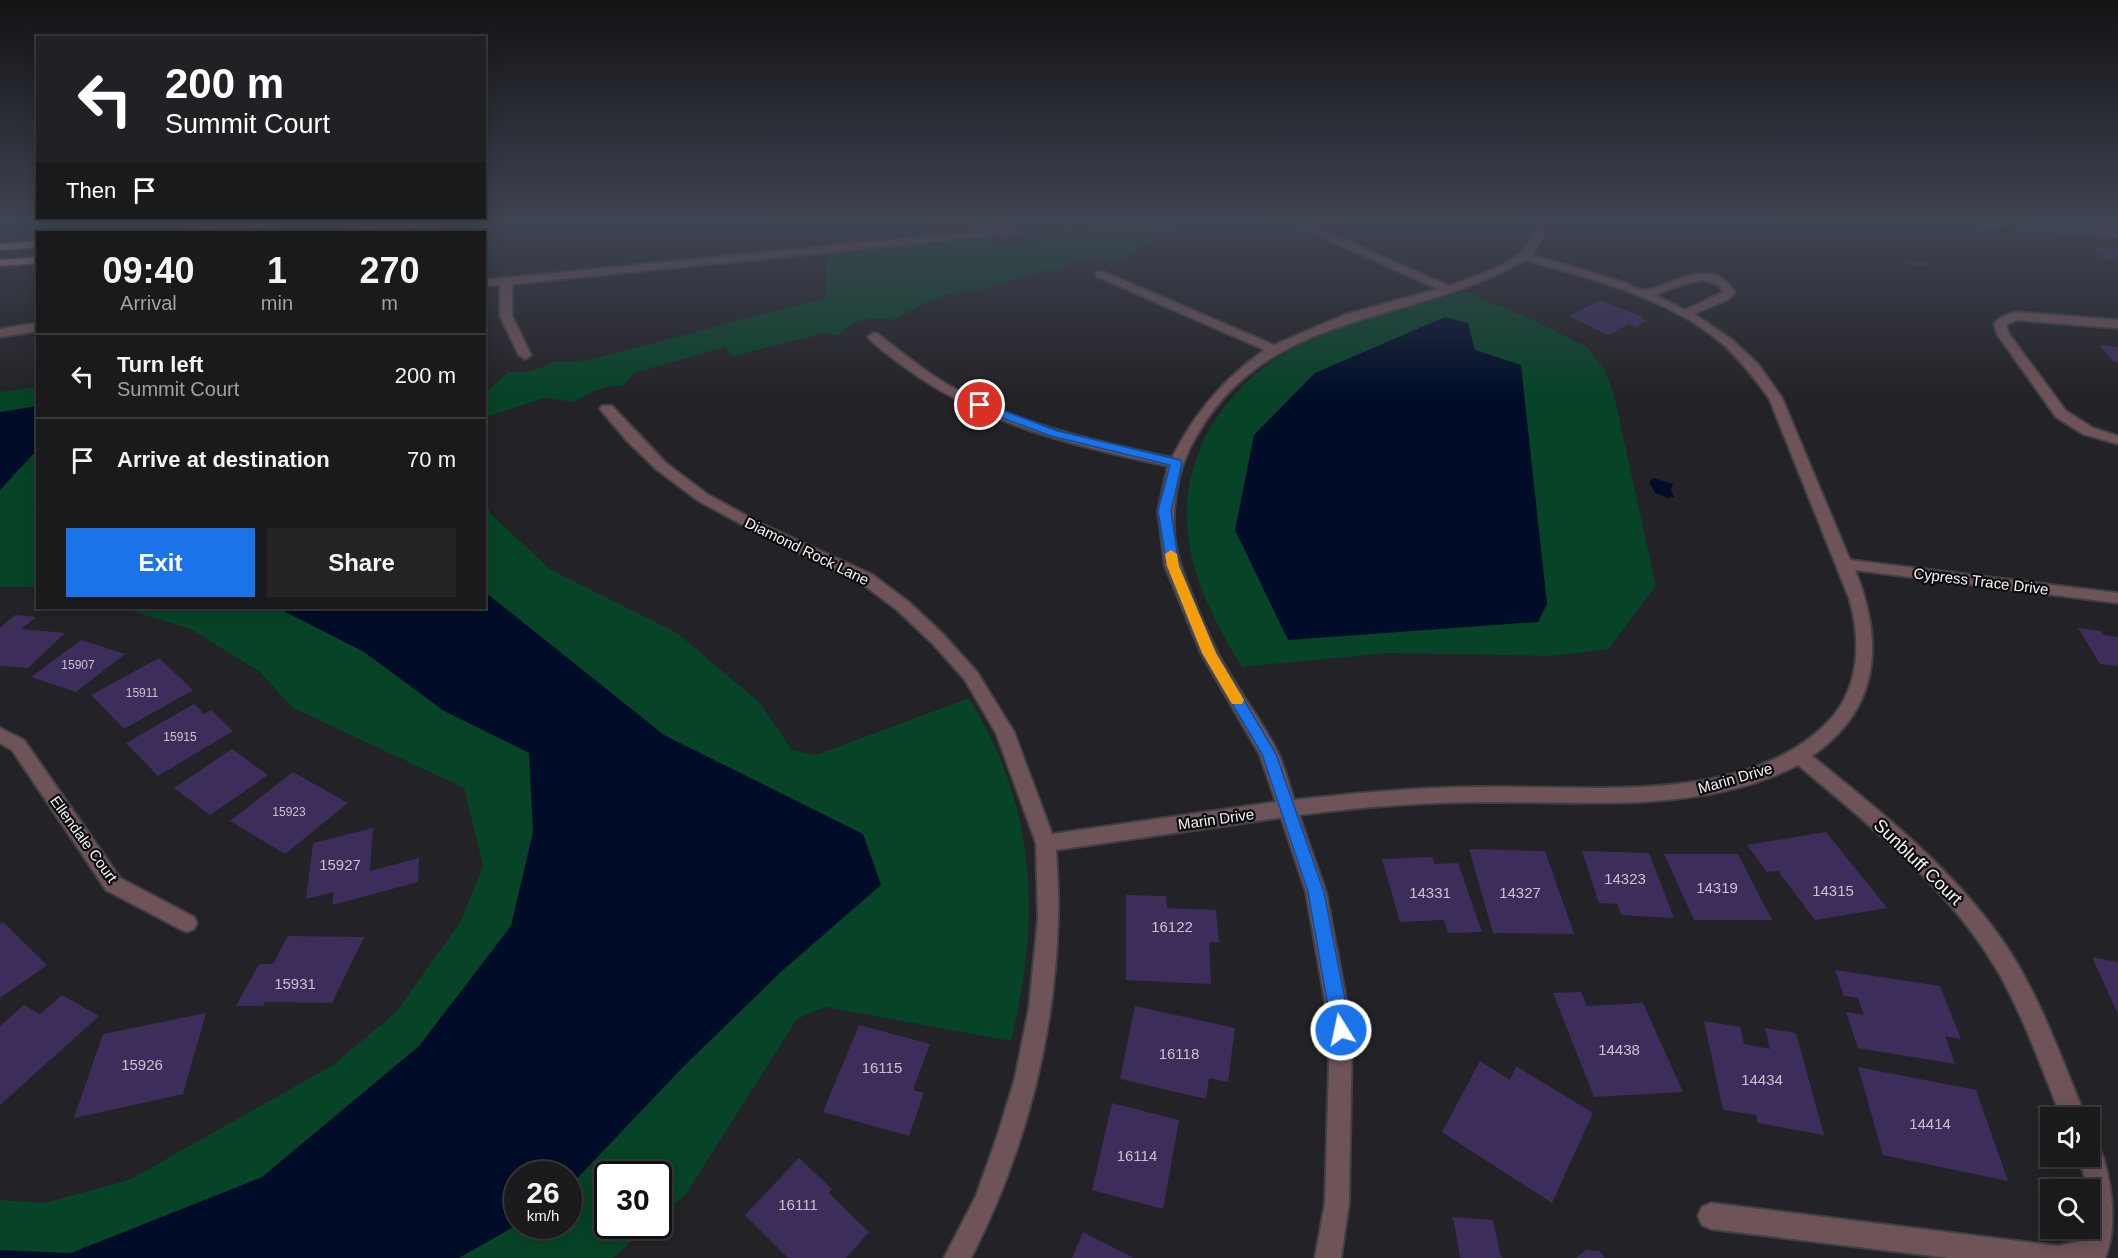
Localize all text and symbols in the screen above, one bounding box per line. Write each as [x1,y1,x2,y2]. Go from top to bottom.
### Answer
icon: left [66,60,144,138]
text: 200 m [165,60,284,107]
text: Summit Court [165,109,330,139]
icon: arrive [128,174,161,207]
text: Then [66,178,116,203]
text: 09:40 [102,250,194,291]
text: 1 [267,250,287,291]
text: 270 [359,250,420,291]
text: Arrival [120,292,177,314]
text: min [261,292,293,314]
text: m [381,292,398,314]
text: Turn left [117,352,203,377]
icon: left [66,360,99,393]
text: 200 m [395,363,456,388]
text: Summit Court [117,378,239,400]
pin [954,379,1005,430]
icon: arrive [963,388,996,421]
icon: arrive [66,444,99,477]
text: Arrive at destination [117,447,330,472]
text: 70 m [407,447,456,472]
street label: Diamond Rock Lane [742,514,872,588]
button: Exit [66,528,255,597]
button: Share [267,528,456,597]
street label: Cypress Trace Drive [1913,564,2049,598]
house number: 15907 [61,658,95,672]
house number: 15911 [126,686,159,700]
house number: 15915 [163,730,197,744]
street label: Marin Drive [1696,759,1774,797]
street label: Ellendale Court [47,793,122,886]
house number: 15923 [272,805,306,819]
street label: Marin Drive [1177,805,1255,833]
street label: Sunbluff Court [1870,815,1966,909]
house number: 15927 [319,856,361,873]
house number: 14323 [1604,870,1646,887]
house number: 14319 [1696,879,1738,896]
house number: 14315 [1812,882,1854,899]
house number: 14331 [1409,884,1451,901]
house number: 14327 [1499,884,1541,901]
house number: 16122 [1151,918,1193,935]
house number: 15931 [274,975,316,992]
position arrow [1309,998,1373,1062]
house number: 14438 [1598,1041,1640,1058]
house number: 16118 [1159,1045,1199,1062]
house number: 15926 [121,1056,163,1073]
house number: 16115 [862,1059,902,1076]
house number: 14434 [1741,1071,1783,1088]
map controls [2040,1107,2100,1239]
button: sound [2040,1107,2100,1167]
house number: 14414 [1909,1115,1951,1132]
house number: 16114 [1117,1147,1157,1164]
speed limit sign: 30 [594,1161,672,1239]
text: 26 [526,1176,560,1209]
button: search [2040,1179,2100,1239]
house number: 16111 [778,1196,818,1213]
text: km/h [527,1207,559,1224]

